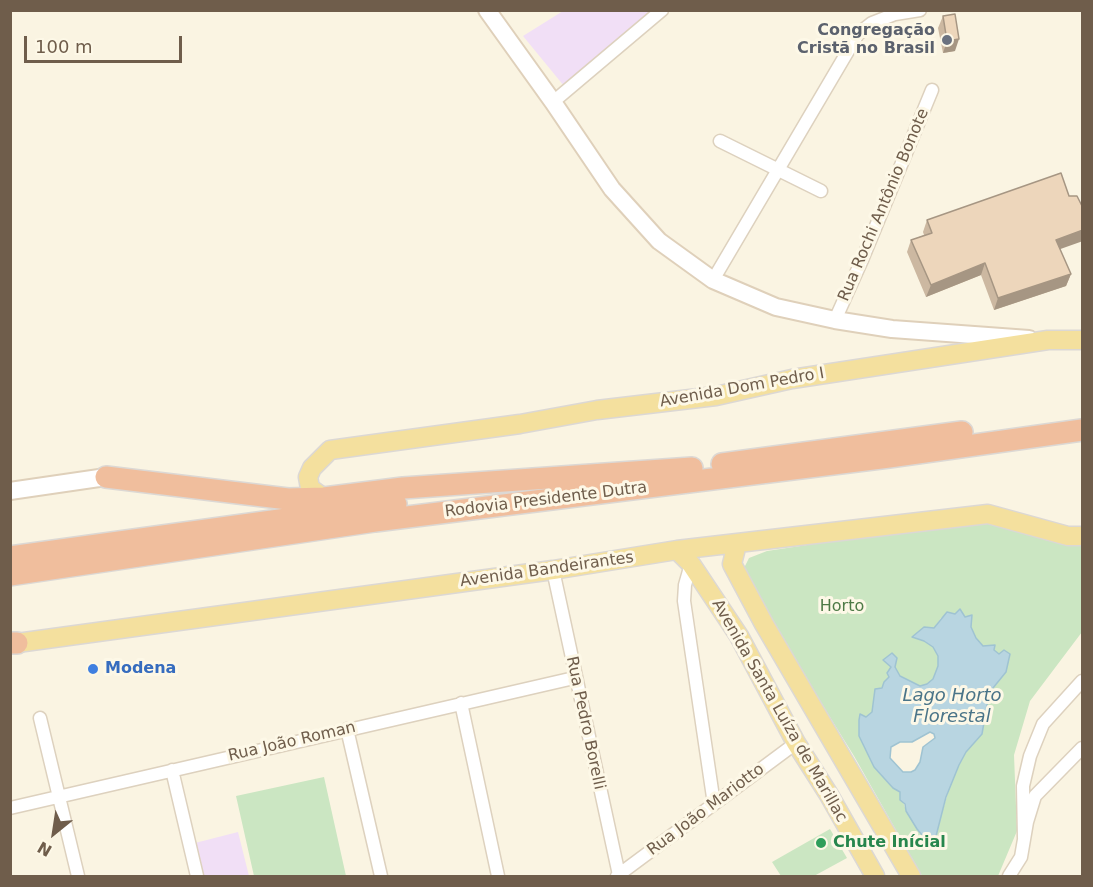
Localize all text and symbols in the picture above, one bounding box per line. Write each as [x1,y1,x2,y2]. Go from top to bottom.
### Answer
place label: Congregação Cristã no Brasil [797,21,935,59]
scale bar [27,24,184,62]
marker: Congregação Cristã no Brasil [940,33,954,47]
text: 100 m [35,36,93,57]
street label: Rua Rochi Antônio Bonote [835,106,933,304]
street label: Avenida Dom Pedro I [658,364,826,412]
street label: Rodovia Presidente Dutra [444,478,648,522]
street label: Avenida Bandeirantes [459,548,635,592]
street label: Avenida Santa Luíza de Marillac [707,596,851,826]
park label: Horto [820,597,864,617]
street label: Rua Pedro Borelli [561,655,609,791]
place label: Modena [105,659,176,679]
marker: Modena [86,662,100,676]
water label: Lago Horto Florestal [902,685,1002,728]
street label: Rua João Roman [226,718,358,766]
street label: Rua João Mariotto [644,760,768,860]
north arrow [24,803,84,863]
place label: Chute Inícial [833,833,946,853]
marker: Chute Inícial [814,836,828,850]
text: N [34,837,55,861]

